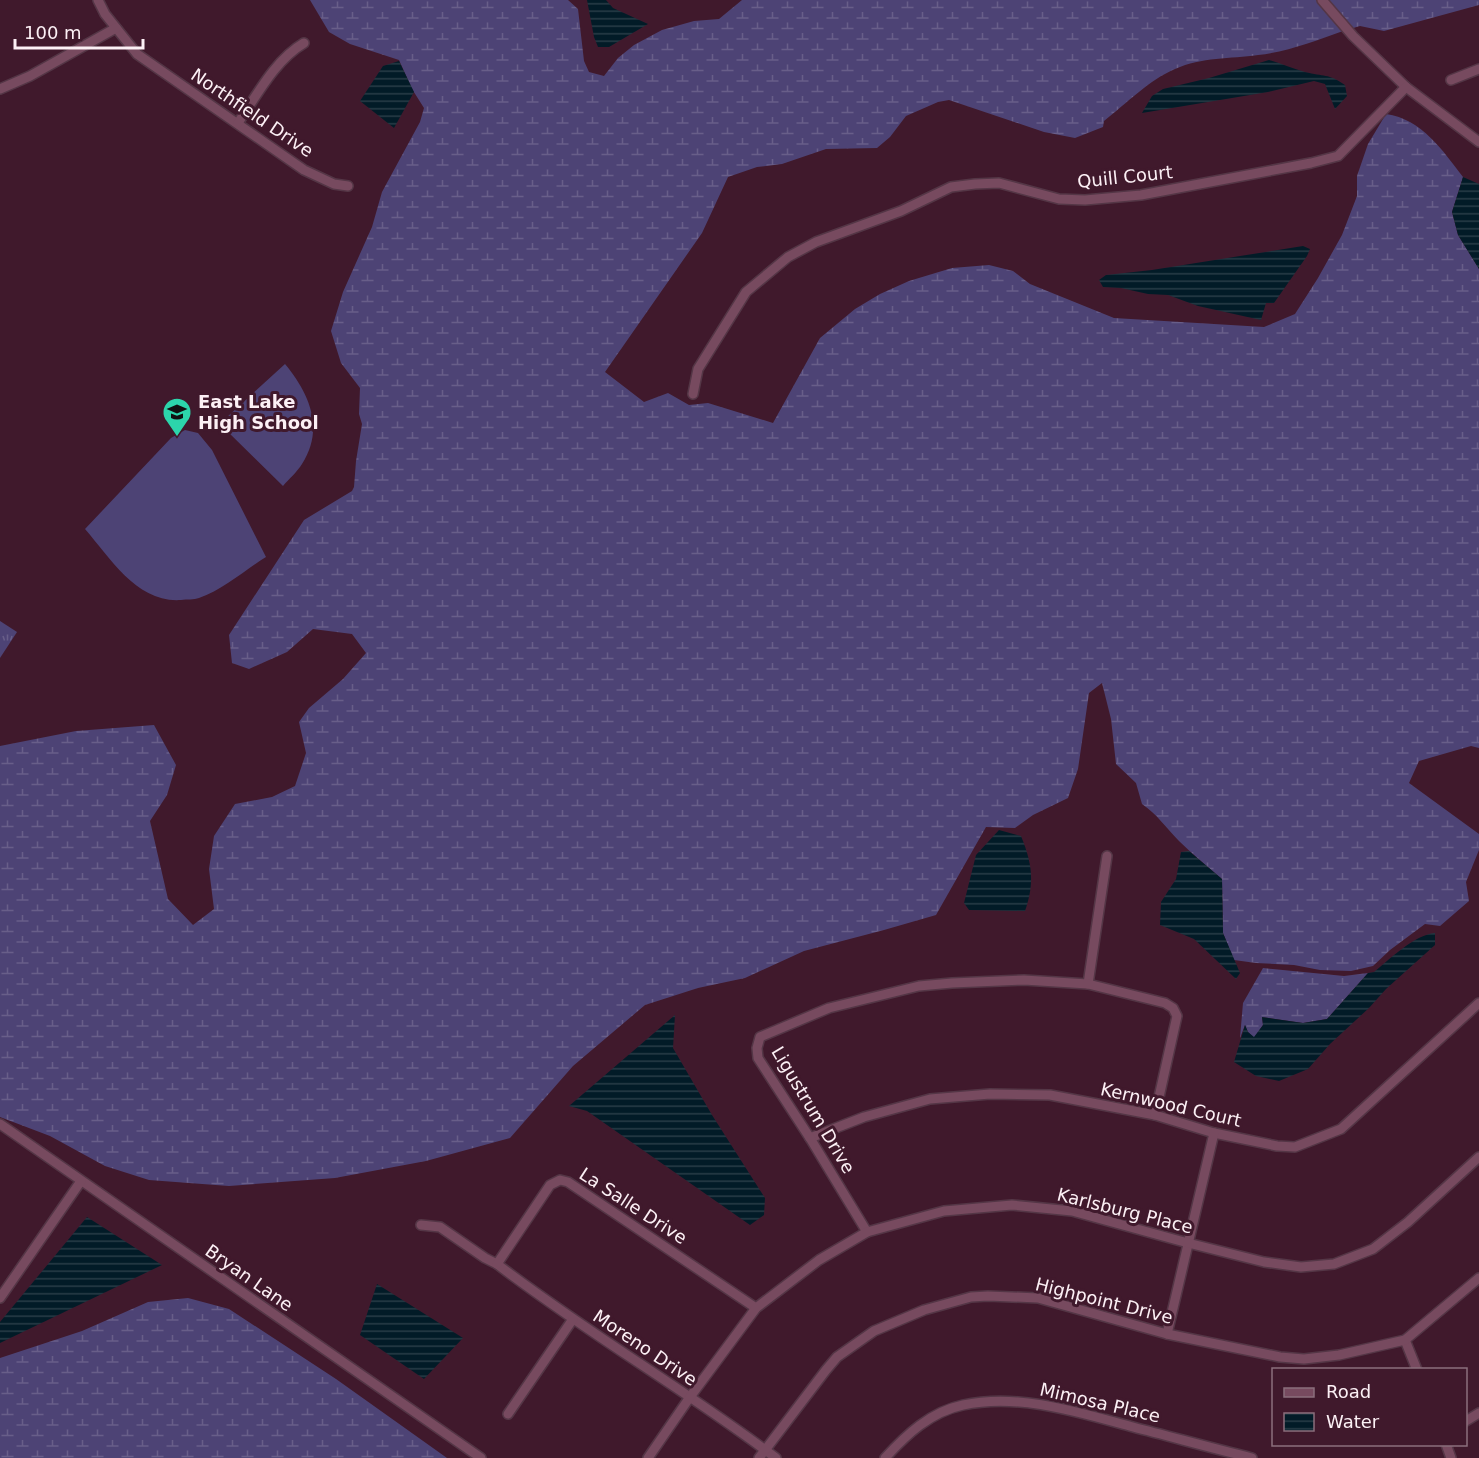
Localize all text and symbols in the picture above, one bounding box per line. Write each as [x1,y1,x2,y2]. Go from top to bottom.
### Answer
scale bar [15,12,142,50]
text: 100 m [24,22,82,43]
street label: Northfield Drive [187,64,317,161]
street label: Quill Court [1076,161,1174,192]
place label: East Lake High School [198,391,319,433]
school or university icon: East Lake High School [161,396,193,438]
street label: Ligustrum Drive [767,1042,860,1177]
street label: Kernwood Court [1099,1078,1244,1131]
street label: La Salle Drive [576,1163,691,1248]
street label: Karlsburg Place [1055,1183,1195,1238]
street label: Bryan Lane [201,1240,297,1315]
street label: Highpoint Drive [1033,1273,1175,1328]
street label: Moreno Drive [589,1305,701,1390]
legend [1272,1368,1467,1446]
street label: Mimosa Place [1038,1378,1162,1427]
text: Road [1326,1381,1371,1402]
text: Water [1326,1411,1380,1432]

